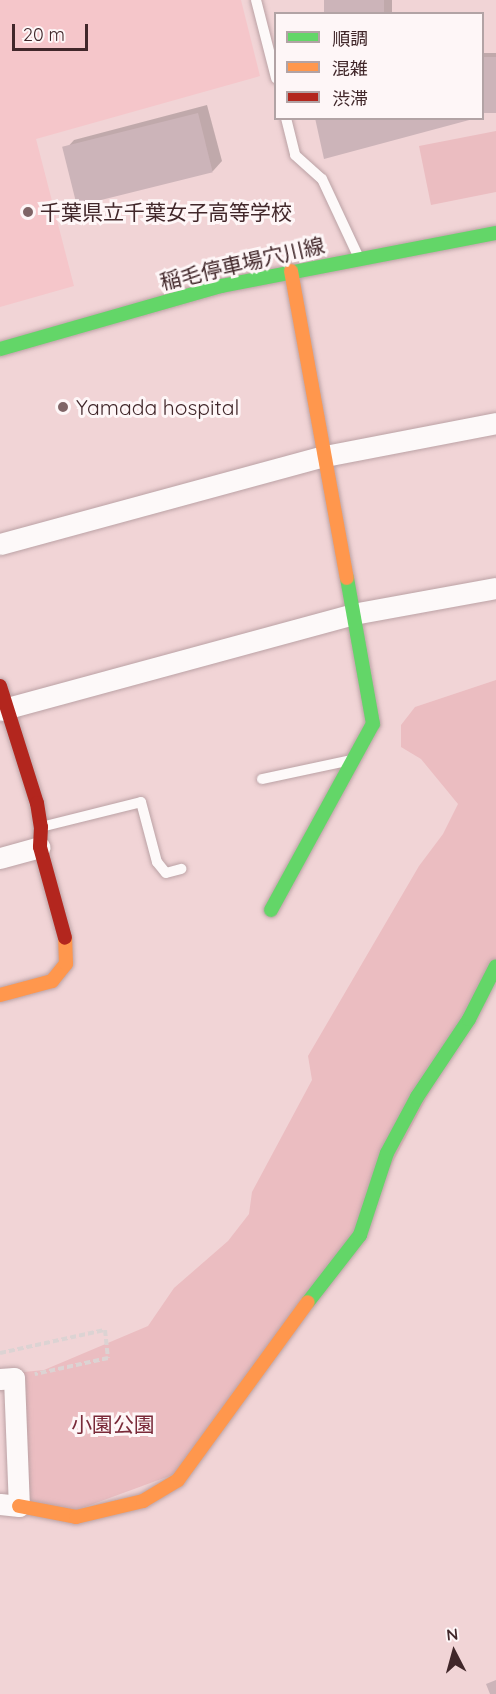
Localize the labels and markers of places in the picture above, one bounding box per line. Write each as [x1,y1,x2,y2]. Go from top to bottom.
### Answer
place label: 千葉県立千葉女子高等学校 [40,199,292,225]
marker: 千葉県立千葉女子高等学校 [21,205,35,219]
place label: Yamada hospital [76,394,239,420]
marker: Yamada hospital [54,398,72,416]

